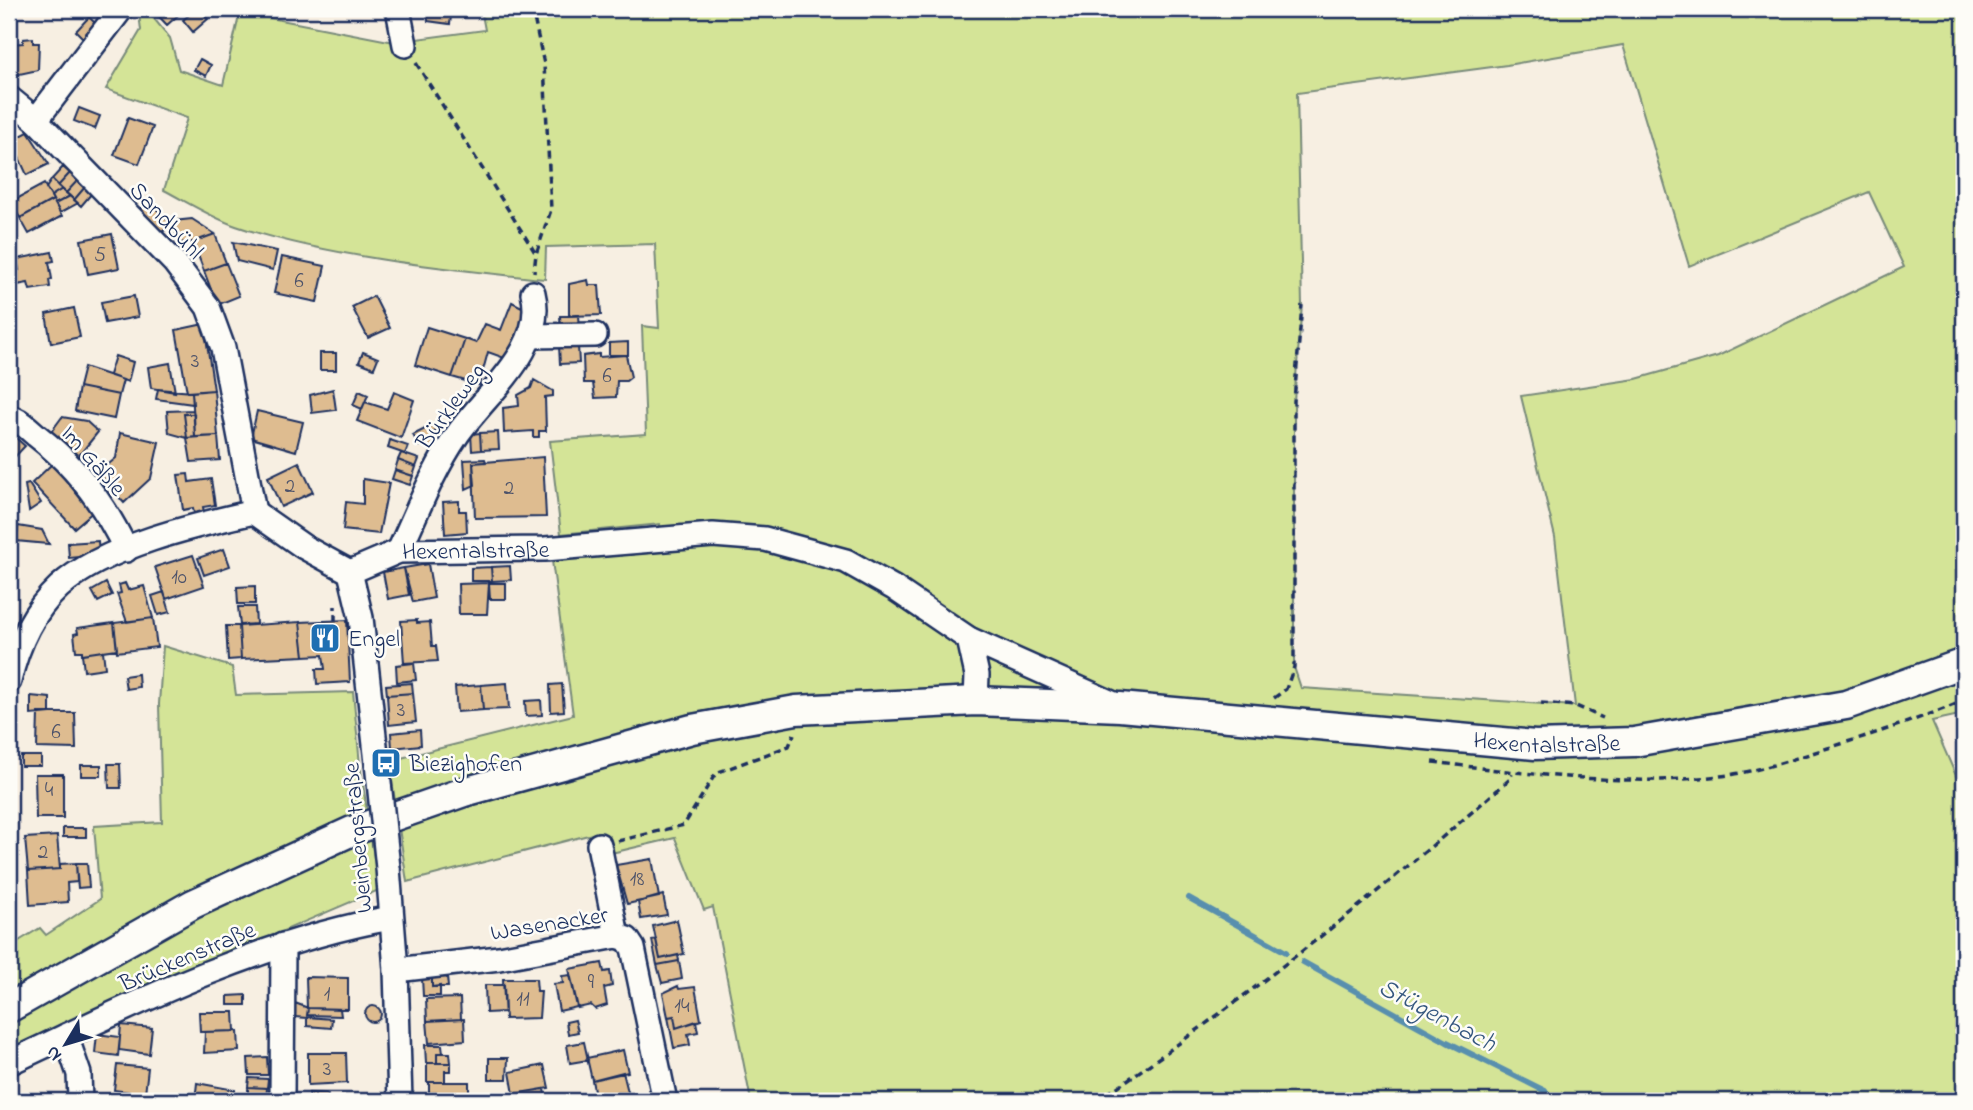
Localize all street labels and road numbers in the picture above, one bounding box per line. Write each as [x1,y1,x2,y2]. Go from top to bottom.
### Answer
street label: Sandbühl [120,175,211,269]
street label: Bürkleweg [408,357,496,459]
street label: Im Gäßle [51,418,133,505]
street label: Hexentalstraße [402,534,550,571]
street label: Hexentalstraße [1472,724,1621,765]
street label: Weinbergstraße [335,761,384,915]
street label: Wasenacker [488,899,611,952]
street label: Brückenstraße [113,914,262,1003]

